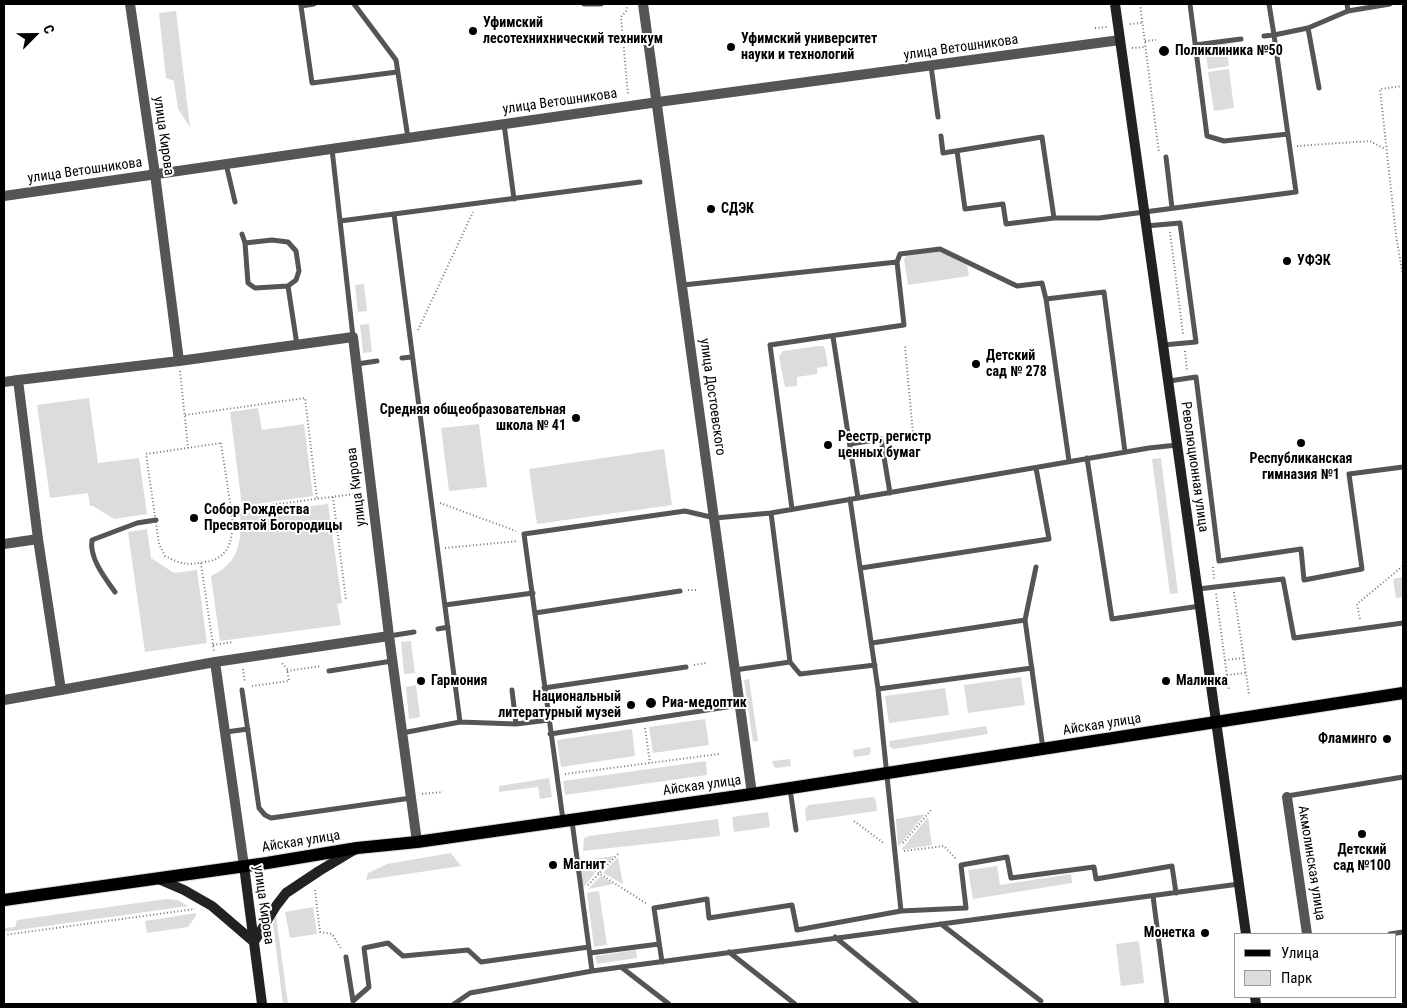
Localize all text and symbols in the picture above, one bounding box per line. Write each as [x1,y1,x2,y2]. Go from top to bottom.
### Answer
north arrow [10,10,60,60]
place label: Уфимский лесотехнихнический техникум [483,15,663,48]
text: С [40,22,58,36]
marker: Уфимский лесотехнихнический техникум [467,25,479,37]
place label: Уфимский университет науки и технологий [741,31,877,64]
street label: улица Ветошникова [903,32,1019,64]
marker: Уфимский университет науки и технологий [725,41,737,53]
place label: Поликлиника №50 [1175,43,1283,59]
marker: Поликлиника №50 [1157,44,1171,58]
street label: улица Ветошникова [502,86,618,118]
street label: улица Кирова [149,95,177,177]
street label: улица Ветошникова [27,155,143,187]
place label: СДЭК [721,201,754,217]
marker: СДЭК [705,203,717,215]
place label: УФЭК [1297,253,1331,269]
marker: УФЭК [1281,255,1293,267]
street label: улица Достоевского [695,337,729,457]
place label: Детский сад № 278 [986,348,1047,381]
marker: Детский сад № 278 [970,358,982,370]
street label: Революционная улица [1177,401,1211,533]
place label: Средняя общеобразовательная школа № 41 [380,402,566,434]
marker: Средняя общеобразовательная школа № 41 [570,412,582,424]
place label: Реестр, регистр ценных бумаг [838,429,931,462]
marker: Республиканская гимназия №1 [1295,437,1307,449]
marker: Реестр, регистр ценных бумаг [822,439,834,451]
street label: улица Кирова [344,446,370,528]
place label: Республиканская гимназия №1 [1250,451,1352,484]
place label: Собор Рождества Пресвятой Богородицы [204,502,343,534]
marker: Собор Рождества Пресвятой Богородицы [188,512,200,524]
place label: Гармония [431,673,487,689]
place label: Малинка [1176,673,1228,689]
marker: Гармония [415,675,427,687]
marker: Малинка [1160,675,1172,687]
place label: Национальный литературный музей [498,689,621,722]
place label: Риа-медоптик [662,695,747,711]
marker: Риа-медоптик [644,696,658,710]
marker: Национальный литературный музей [625,699,637,711]
street label: Айская улица [1062,711,1142,739]
place label: Фламинго [1318,731,1377,747]
marker: Фламинго [1381,733,1393,745]
street label: Айская улица [662,772,742,800]
street label: Акмолинская улица [1294,804,1328,922]
street label: Айская улица [261,828,341,856]
marker: Детский сад №100 [1356,828,1368,840]
place label: Детский сад №100 [1333,842,1391,874]
place label: Магнит [563,857,606,873]
marker: Магнит [547,859,559,871]
street label: улица Кирова [249,864,277,946]
place label: Монетка [1144,925,1195,941]
marker: Монетка [1199,927,1211,939]
legend [1234,933,1397,998]
text: Улица [1281,944,1319,962]
text: Парк [1281,969,1312,987]

